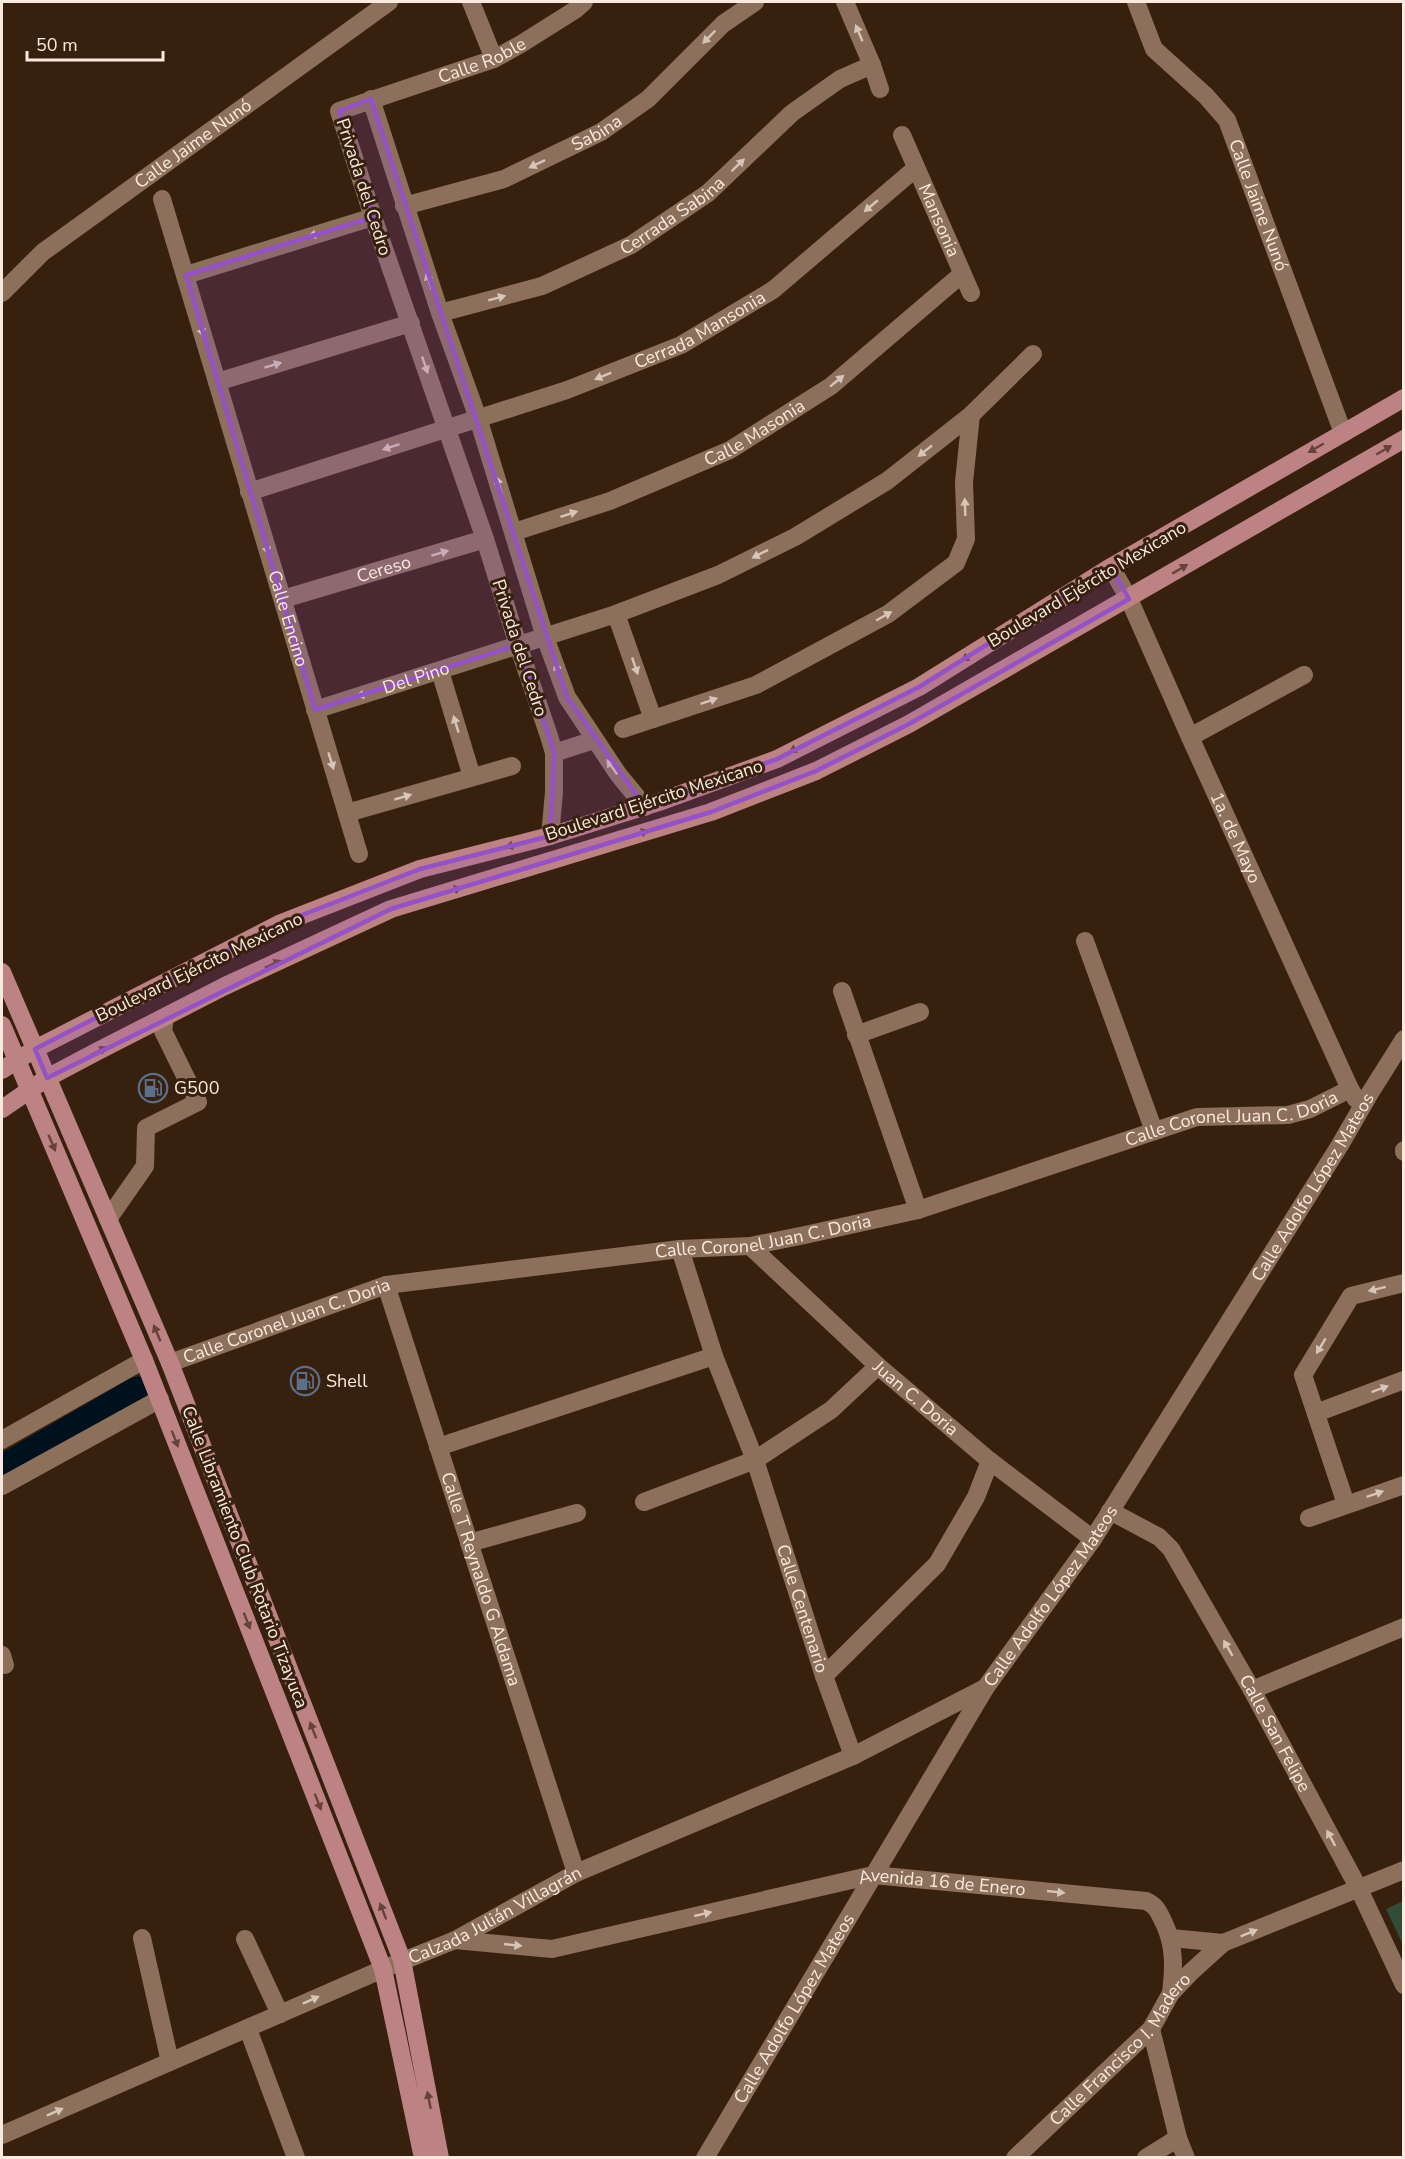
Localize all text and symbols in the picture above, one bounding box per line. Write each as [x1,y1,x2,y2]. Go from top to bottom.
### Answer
scale bar [27,24,164,62]
one-way arrow [853,24,863,42]
one-way arrow [703,30,717,44]
street label: Calle Roble [435,32,530,89]
text: 50 m [36,33,78,57]
street label: Calle Jaime Nunó [130,93,256,194]
street label: Sabina [567,109,627,157]
street label: Privada del Cedro [330,115,398,259]
street label: Calle Jaime Nunó [1223,136,1294,274]
one-way arrow [731,158,746,172]
one-way arrow [528,159,545,168]
street label: Cerrada Sabina [616,171,730,261]
street label: Mansonia [913,180,966,261]
one-way arrow [864,199,879,212]
one-way arrow [308,230,326,240]
one-way arrow [424,272,434,290]
street label: Cerrada Mansonia [631,285,770,374]
one-way arrow [488,293,506,303]
one-way arrow [197,319,206,337]
one-way arrow [421,356,431,374]
one-way arrow [264,360,282,369]
one-way arrow [593,371,611,381]
one-way arrow [829,375,844,388]
street label: Calle Masonia [700,394,810,472]
one-way arrow [382,443,400,452]
one-way arrow [1308,443,1325,453]
one-way arrow [917,445,933,458]
one-way arrow [1376,445,1393,455]
one-way arrow [494,476,503,494]
one-way arrow [960,497,969,516]
one-way arrow [560,509,578,518]
street label: Boulevard Ejército Mexicano [983,515,1191,653]
one-way arrow [262,537,271,555]
one-way arrow [431,547,449,557]
one-way arrow [751,549,768,559]
street label: Cereso [354,550,414,589]
one-way arrow [1172,564,1189,574]
street label: Calle Encino [262,567,314,670]
street label: Privada del Cedro [486,576,554,720]
one-way arrow [876,611,893,621]
one-way arrow [961,650,977,661]
street label: Del Pino [380,656,452,700]
one-way arrow [630,658,640,676]
one-way arrow [552,662,562,680]
one-way arrow [355,690,373,700]
one-way arrow [700,695,718,705]
one-way arrow [451,715,460,733]
one-way arrow [789,743,806,753]
one-way arrow [327,752,336,770]
street label: Boulevard Ejército Mexicano [542,753,766,847]
one-way arrow [606,759,618,775]
street label: 1a. de Mayo [1205,788,1267,887]
one-way arrow [394,792,412,801]
one-way arrow [631,828,649,837]
one-way arrow [505,841,523,850]
one-way arrow [444,885,462,894]
street label: Boulevard Ejército Mexicano [91,906,307,1028]
one-way arrow [265,959,283,969]
one-way arrow [90,1046,107,1056]
fuel station icon: G500 [137,1072,169,1104]
place label: G500 [174,1076,219,1100]
street label: Calle Coronel Juan C. Doria [1122,1085,1342,1152]
street label: Calle Adolfo López Mateos [1245,1088,1380,1286]
one-way arrow [47,1135,56,1152]
street label: Calle Coronel Juan C. Doria [653,1209,873,1264]
street label: Calle Coronel Juan C. Doria [180,1272,394,1369]
one-way arrow [1368,1285,1386,1295]
one-way arrow [152,1324,161,1342]
one-way arrow [1315,1338,1326,1354]
street label: Juan C. Doria [867,1355,964,1441]
fuel station icon: Shell [289,1365,321,1397]
place label: Shell [326,1369,368,1393]
one-way arrow [1371,1383,1389,1393]
street label: Calle Libramiento Club Rotario Tizayuca [176,1402,314,1712]
one-way arrow [171,1431,181,1449]
street label: Calle T Reynaldo G Aldama [435,1469,527,1689]
one-way arrow [1366,1489,1384,1499]
street label: Calle Adolfo López Mateos [978,1501,1123,1692]
street label: Calle Centenario [771,1541,834,1676]
one-way arrow [242,1612,252,1630]
one-way arrow [1223,1639,1233,1656]
street label: Calle San Felipe [1234,1670,1317,1796]
one-way arrow [307,1720,317,1738]
one-way arrow [313,1794,323,1812]
one-way arrow [1326,1829,1336,1846]
street label: Calzada Julián Villagrán [405,1860,586,1970]
street label: Avenida 16 de Enero [856,1863,1027,1901]
one-way arrow [1047,1888,1066,1897]
one-way arrow [378,1902,387,1920]
one-way arrow [694,1909,713,1918]
street label: Calle Adolfo López Mateos [728,1909,860,2108]
one-way arrow [1240,1928,1258,1937]
one-way arrow [503,1941,522,1950]
street label: Calle Francisco I. Madero [1044,1968,1196,2131]
one-way arrow [302,1996,319,2005]
one-way arrow [424,2090,433,2109]
one-way arrow [47,2107,65,2117]

